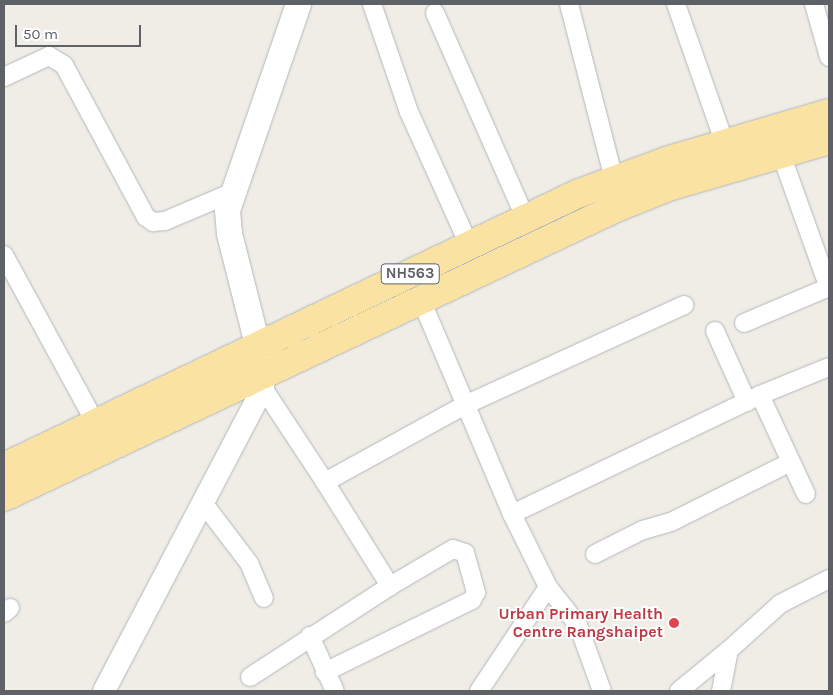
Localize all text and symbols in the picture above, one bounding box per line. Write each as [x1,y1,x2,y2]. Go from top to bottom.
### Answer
scale bar [18,15,144,47]
text: 50 m [23,25,58,43]
road number: NH563 [380,262,440,286]
place label: Urban Primary Health Centre Rangshaipet [498,604,663,642]
marker: Urban Primary Health Centre Rangshaipet [667,616,681,630]

